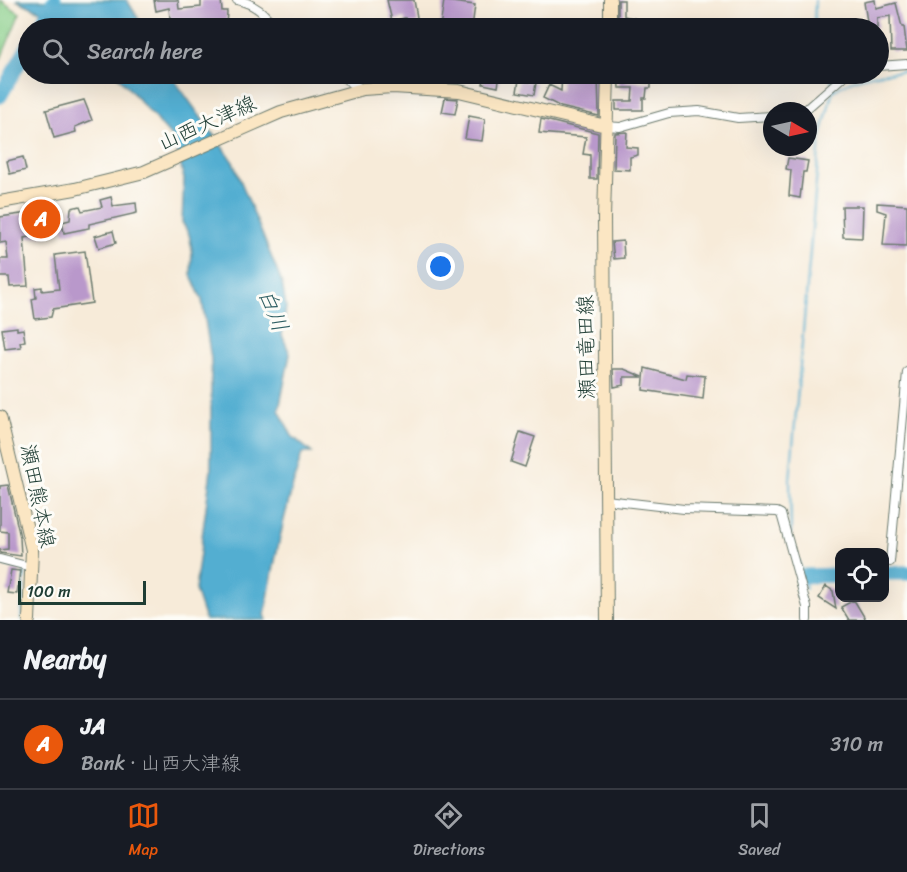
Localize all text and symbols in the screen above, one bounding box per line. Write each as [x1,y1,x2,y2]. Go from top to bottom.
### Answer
search box [18,18,889,84]
text: Search here [87,32,203,71]
icon: search [39,35,72,68]
street label: 山西大津線 [151,84,263,162]
north arrow [763,102,817,156]
pin: A [22,196,60,242]
your location [426,252,455,281]
water label: 白川 [247,282,300,338]
street label: 瀬田竜田線 [566,294,606,400]
street label: 瀬田熊本線 [9,441,67,551]
map controls [835,548,889,602]
button: locate [835,548,889,602]
text: 100 m [27,577,71,606]
scale bar [18,578,146,606]
text: Nearby [24,636,106,682]
text: JA [81,707,106,746]
text: A [37,727,50,762]
text: 310 m [830,727,883,762]
text: Bank · 山西大津線 [81,746,241,781]
tab: Map [127,799,160,864]
tab: Directions [413,799,485,864]
tab: Saved [738,799,780,864]

